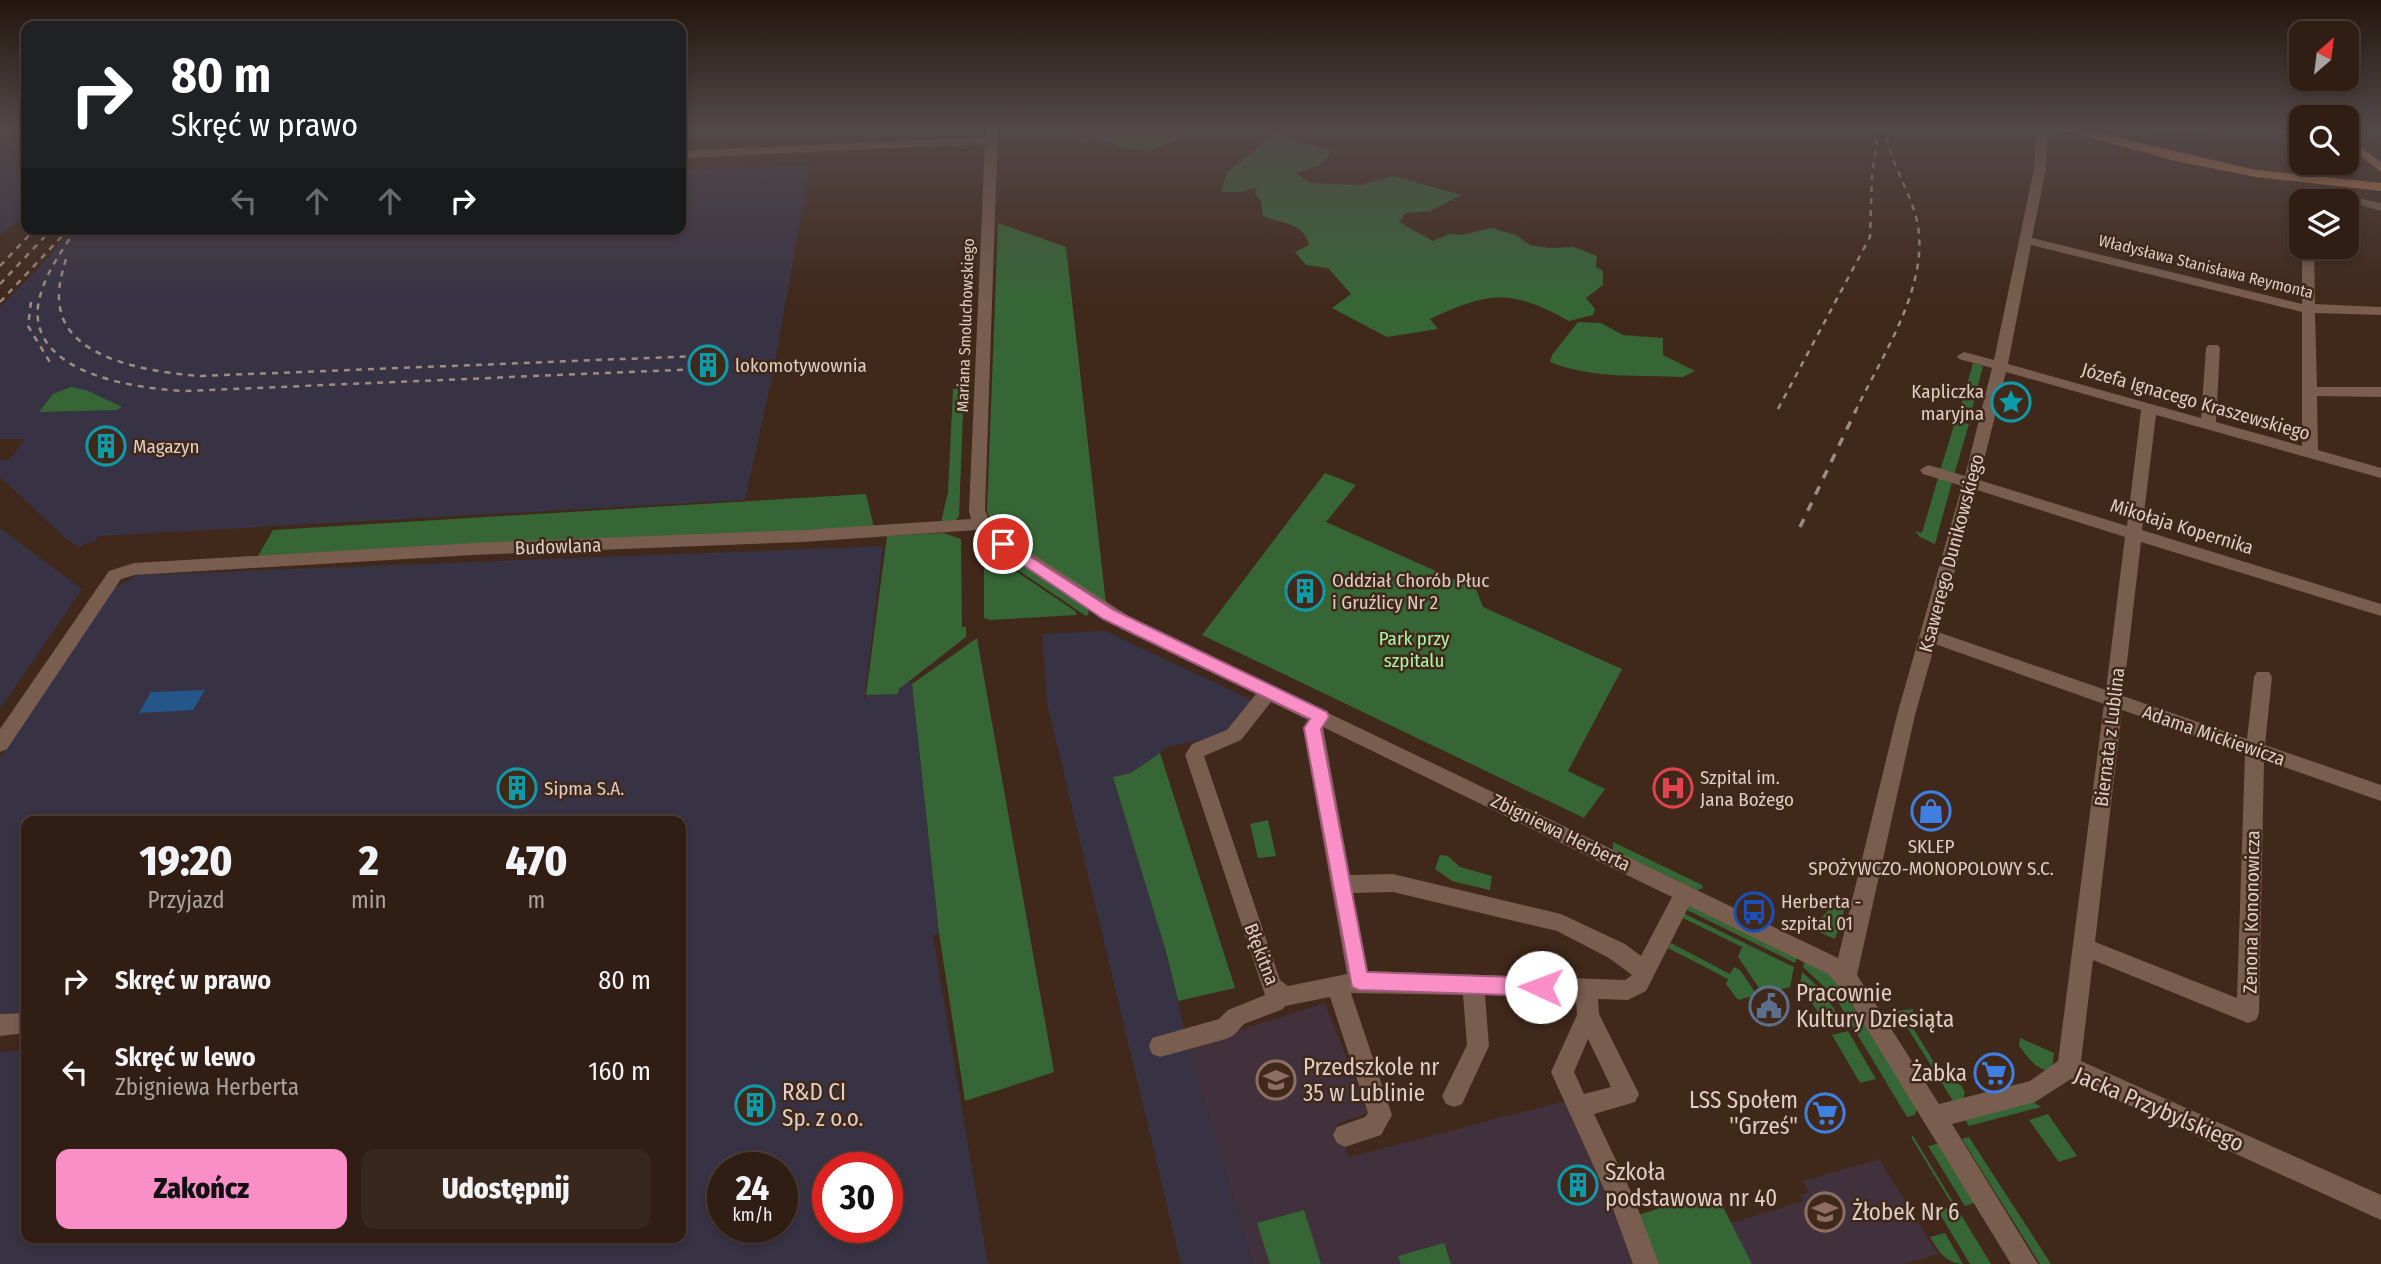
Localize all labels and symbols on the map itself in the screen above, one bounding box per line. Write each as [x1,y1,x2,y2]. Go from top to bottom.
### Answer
north arrow [2289,21,2359,91]
street label: Władysława Stanisława Reymonta [2097,231,2315,302]
street label: Mariana Smoluchowskiego [953,238,978,412]
building icon: lokomotywownia [687,344,729,386]
place label: lokomotywownia [735,354,867,377]
street label: Józefa Ignacego Kraszewskiego [2079,358,2313,445]
place label: Kapliczka maryjna [1911,380,1984,425]
place icon: Kapliczka maryjna [1990,381,2032,423]
building icon: Magazyn [85,425,127,467]
place label: Magazyn [133,435,200,458]
street label: Ksawerego Dunikowskiego [1914,451,1989,655]
street label: Mikołaja Kopernika [2107,494,2256,559]
pin [973,514,1033,574]
street label: Budowlana [514,533,602,560]
place label: Oddział Chorób Płuc i Gruźlicy Nr 2 [1332,569,1489,614]
building icon: Oddział Chorób Płuc i Gruźlicy Nr 2 [1284,570,1326,612]
park label: Park przy szpitalu [1379,627,1450,672]
street label: Biernata z Lublina [2090,666,2129,808]
street label: Adama Mickiewicza [2140,700,2288,771]
place label: Szpital im. Jana Bożego [1700,766,1794,811]
building icon: Sipma S.A. [496,767,538,809]
hospital icon: Szpital im. Jana Bożego [1652,767,1694,809]
place label: Sipma S.A. [544,777,624,800]
street label: Zbigniewa Herberta [1487,789,1634,876]
shop icon: SKLEP SPOŻYWCZO-MONOPOLOWY S.C. [1910,790,1952,832]
street label: Zenona Kononowicza [2239,830,2264,994]
place label: SKLEP SPOŻYWCZO-MONOPOLOWY S.C. [1808,835,2054,880]
place label: Herberta - szpital 01 [1781,890,1862,935]
bus stop icon: Herberta - szpital 01 [1733,891,1775,933]
street label: Błękitna [1239,920,1284,988]
position arrow [1504,950,1578,1024]
place label: Pracownie Kultury Dziesiąta [1796,979,1954,1033]
public building icon: Pracownie Kultury Dziesiąta [1748,985,1790,1027]
supermarket icon: Żabka [1973,1052,2015,1094]
place label: Przedszkole nr 35 w Lublinie [1303,1053,1439,1107]
school or university icon: Przedszkole nr 35 w Lublinie [1255,1059,1297,1101]
place label: Żabka [1911,1059,1967,1087]
street label: Jacka Przybylskiego [2070,1061,2248,1157]
place label: R&D CI Sp. z o.o. [782,1078,863,1132]
building icon: R&D CI Sp. z o.o. [734,1084,776,1126]
place label: LSS Społem ''Grześ" [1689,1086,1798,1140]
supermarket icon: LSS Społem ''Grześ" [1804,1092,1846,1134]
speed limit sign: 30 [812,1152,903,1243]
place label: Szkoła podstawowa nr 40 [1605,1158,1777,1212]
building icon: Szkoła podstawowa nr 40 [1557,1164,1599,1206]
school or university icon: Żłobek Nr 6 [1804,1191,1846,1233]
place label: Żłobek Nr 6 [1852,1198,1959,1226]

